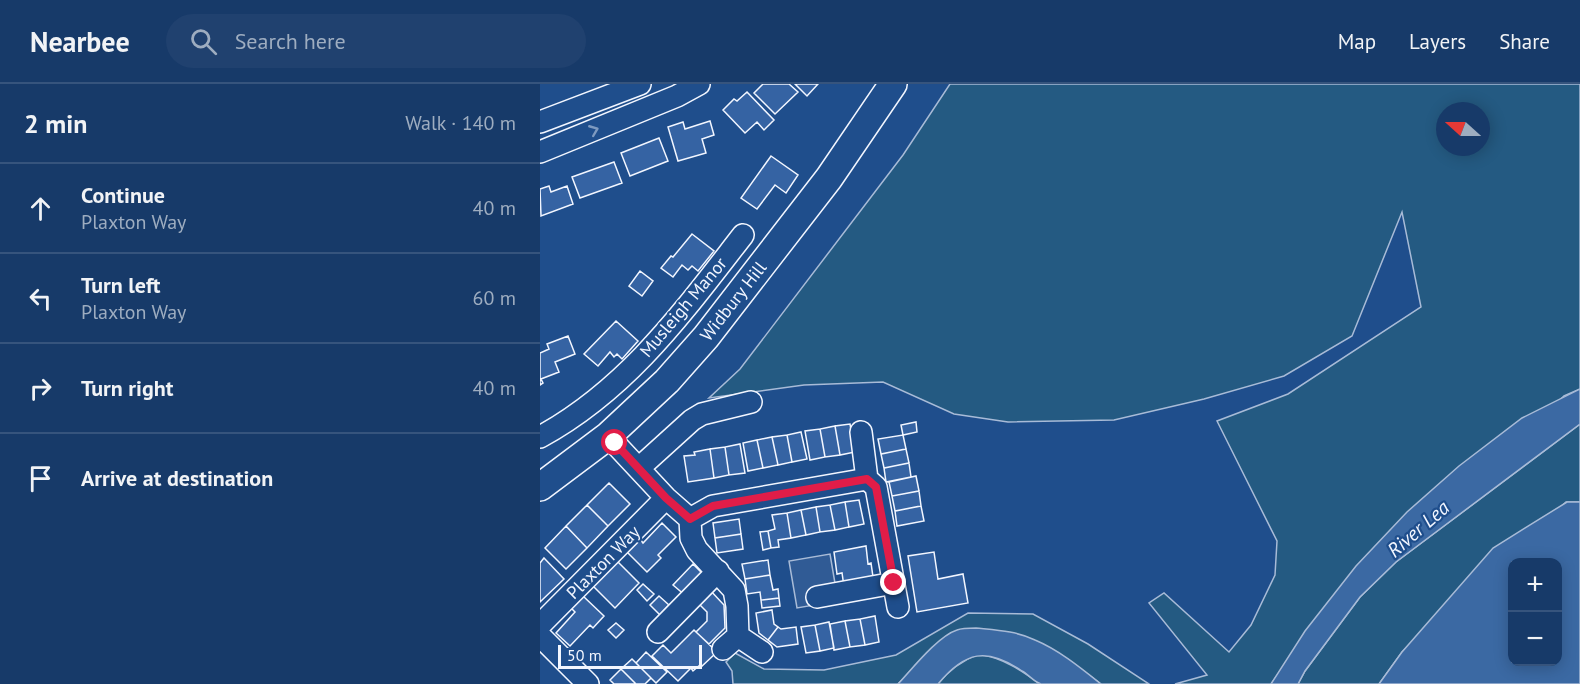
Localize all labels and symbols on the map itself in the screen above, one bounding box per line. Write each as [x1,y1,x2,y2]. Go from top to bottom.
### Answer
north arrow [1436,102,1490,156]
one-way arrow [588,125,599,137]
street label: Musleigh Manor [634,252,732,362]
street label: Widbury Hill [695,256,772,345]
route start [601,429,627,455]
water label: River Lea [1382,495,1455,563]
street label: Plaxton Way [561,520,645,604]
route end [880,569,906,595]
scale bar [558,642,702,670]

